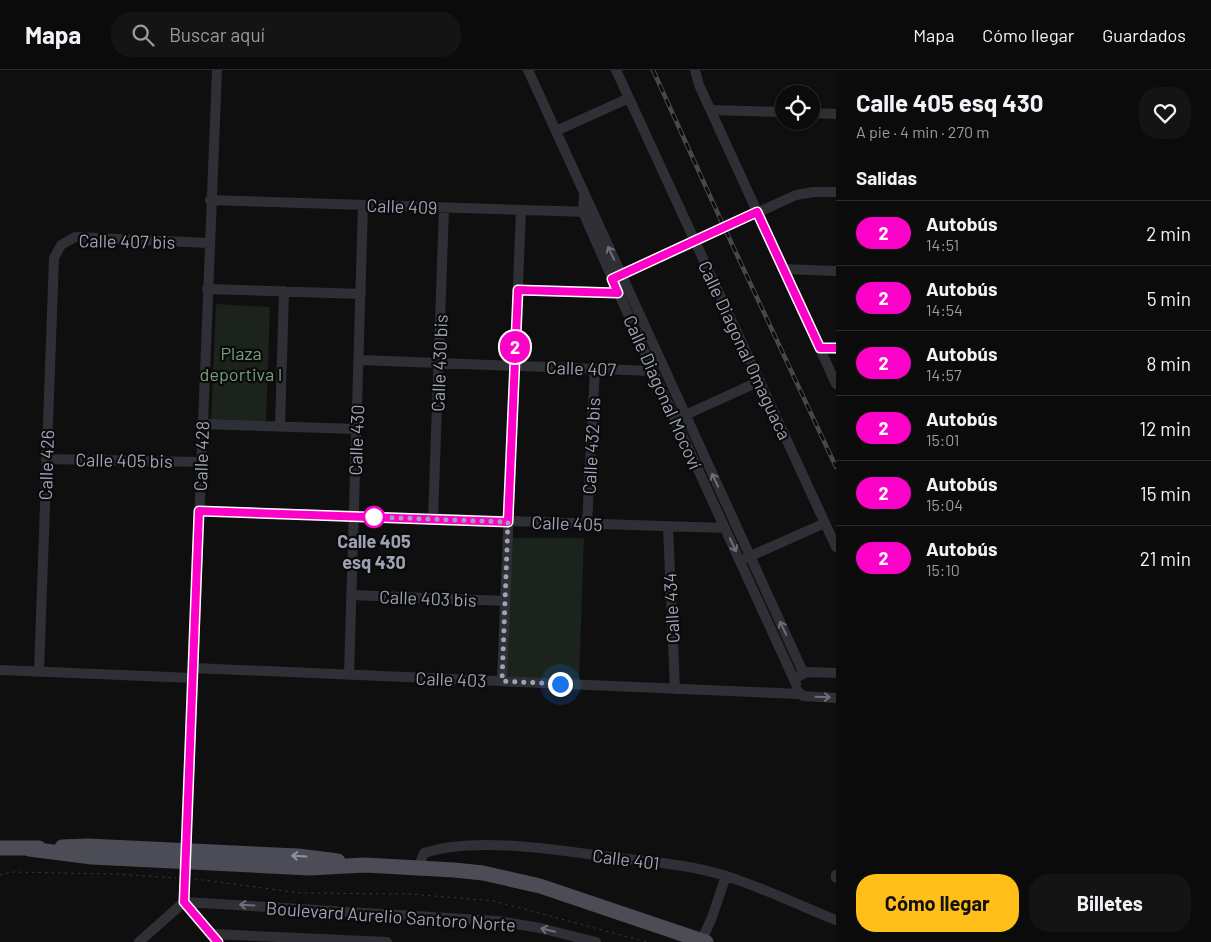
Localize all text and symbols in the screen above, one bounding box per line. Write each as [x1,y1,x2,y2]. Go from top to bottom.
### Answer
search box [111,12,461,57]
text: Mapa [25,20,81,49]
icon: search [129,21,157,49]
text: Buscar aquí [169,23,265,46]
text: Mapa [913,24,954,46]
text: Cómo llegar [982,24,1074,46]
text: Guardados [1102,24,1186,46]
map controls [775,85,820,130]
button: locate [775,85,820,130]
button: heart [1139,87,1191,139]
text: Calle 405 esq 430 [856,88,1043,117]
text: A pie · 4 min · 270 m [856,122,989,141]
text: Salidas [856,166,917,189]
street label: Calle 409 [366,194,438,218]
text: Autobús [926,212,997,235]
text: 2 [878,222,889,244]
text: 2 min [1146,222,1191,245]
street label: Calle 407 bis [78,229,176,253]
text: 14:51 [926,235,959,254]
one-way arrow [606,246,616,261]
street label: Calle Diagonal Omaguaca [694,257,796,443]
text: Autobús [926,277,997,300]
text: 2 [878,287,889,309]
text: 5 min [1147,287,1191,310]
text: 14:54 [926,300,963,319]
street label: Calle Diagonal Mocoví [619,312,707,473]
street label: Calle 430 bis [426,314,452,412]
line badge: 2 [499,331,531,363]
text: 2 [510,336,520,358]
park label: Plaza deportiva I [200,342,282,385]
text: Autobús [926,342,997,365]
text: 2 [878,352,889,374]
text: 8 min [1147,352,1191,375]
street label: Calle 407 [546,356,617,380]
text: 14:57 [926,365,962,384]
street label: Calle 432 bis [577,397,605,495]
street label: Calle 430 [344,404,368,476]
text: Autobús [926,407,997,430]
text: 2 [878,417,889,439]
text: 12 min [1140,417,1191,440]
street label: Calle 428 [189,420,213,492]
street label: Calle 426 [34,429,58,501]
text: 15:01 [926,430,959,449]
street label: Calle 405 bis [75,448,173,472]
text: Autobús [926,472,997,495]
one-way arrow [710,473,720,488]
text: 2 [878,482,889,504]
text: 15 min [1140,482,1191,505]
text: 15:04 [926,495,963,514]
marker: Calle 405 esq 430 [363,506,385,528]
street label: Calle 405 [531,511,603,535]
place label: Calle 405 esq 430 [337,530,411,573]
one-way arrow [728,537,738,552]
text: Autobús [926,537,997,560]
text: 2 [878,547,889,569]
text: 21 min [1140,547,1191,570]
text: 15:10 [926,560,960,579]
street label: Calle 434 [658,572,684,644]
street label: Calle 403 bis [379,585,477,611]
one-way arrow [778,621,787,636]
street label: Calle 403 [415,667,487,691]
your location [548,672,573,697]
one-way arrow [815,693,831,702]
street label: Calle 401 [591,844,661,874]
one-way arrow [291,852,307,861]
button: Cómo llegar [856,874,1019,932]
button: Billetes [1029,874,1191,932]
street label: Boulevard Aurelio Santoro Norte [265,896,517,936]
one-way arrow [240,901,256,910]
one-way arrow [541,925,557,934]

